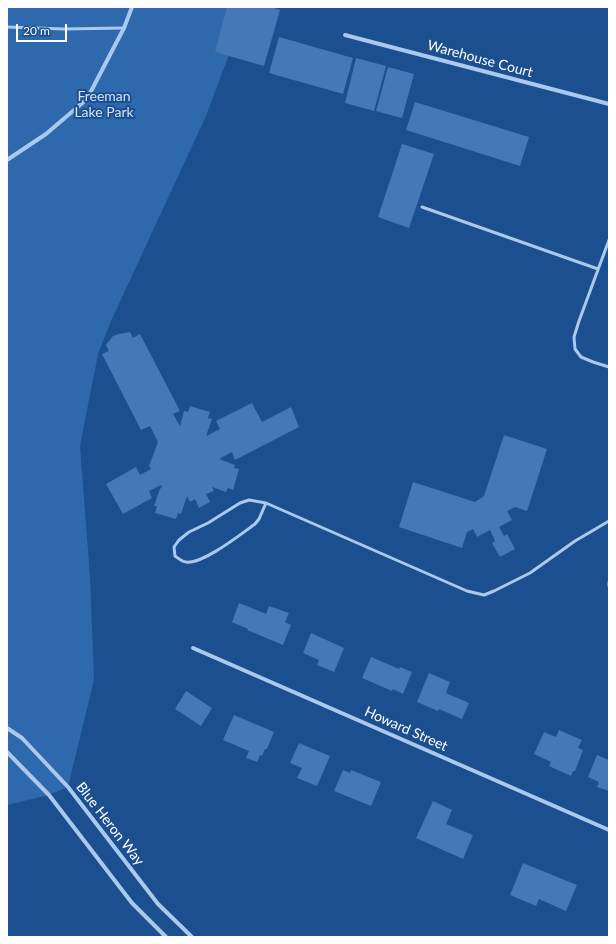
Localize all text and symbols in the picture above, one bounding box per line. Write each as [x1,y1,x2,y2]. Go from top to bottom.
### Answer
scale bar [18,16,69,42]
text: 20 m [23,23,50,38]
street label: Warehouse Court [425,37,535,81]
park label: Freeman Lake Park [74,88,134,120]
street label: Howard Street [362,703,450,755]
street label: Blue Heron Way [72,779,148,869]

